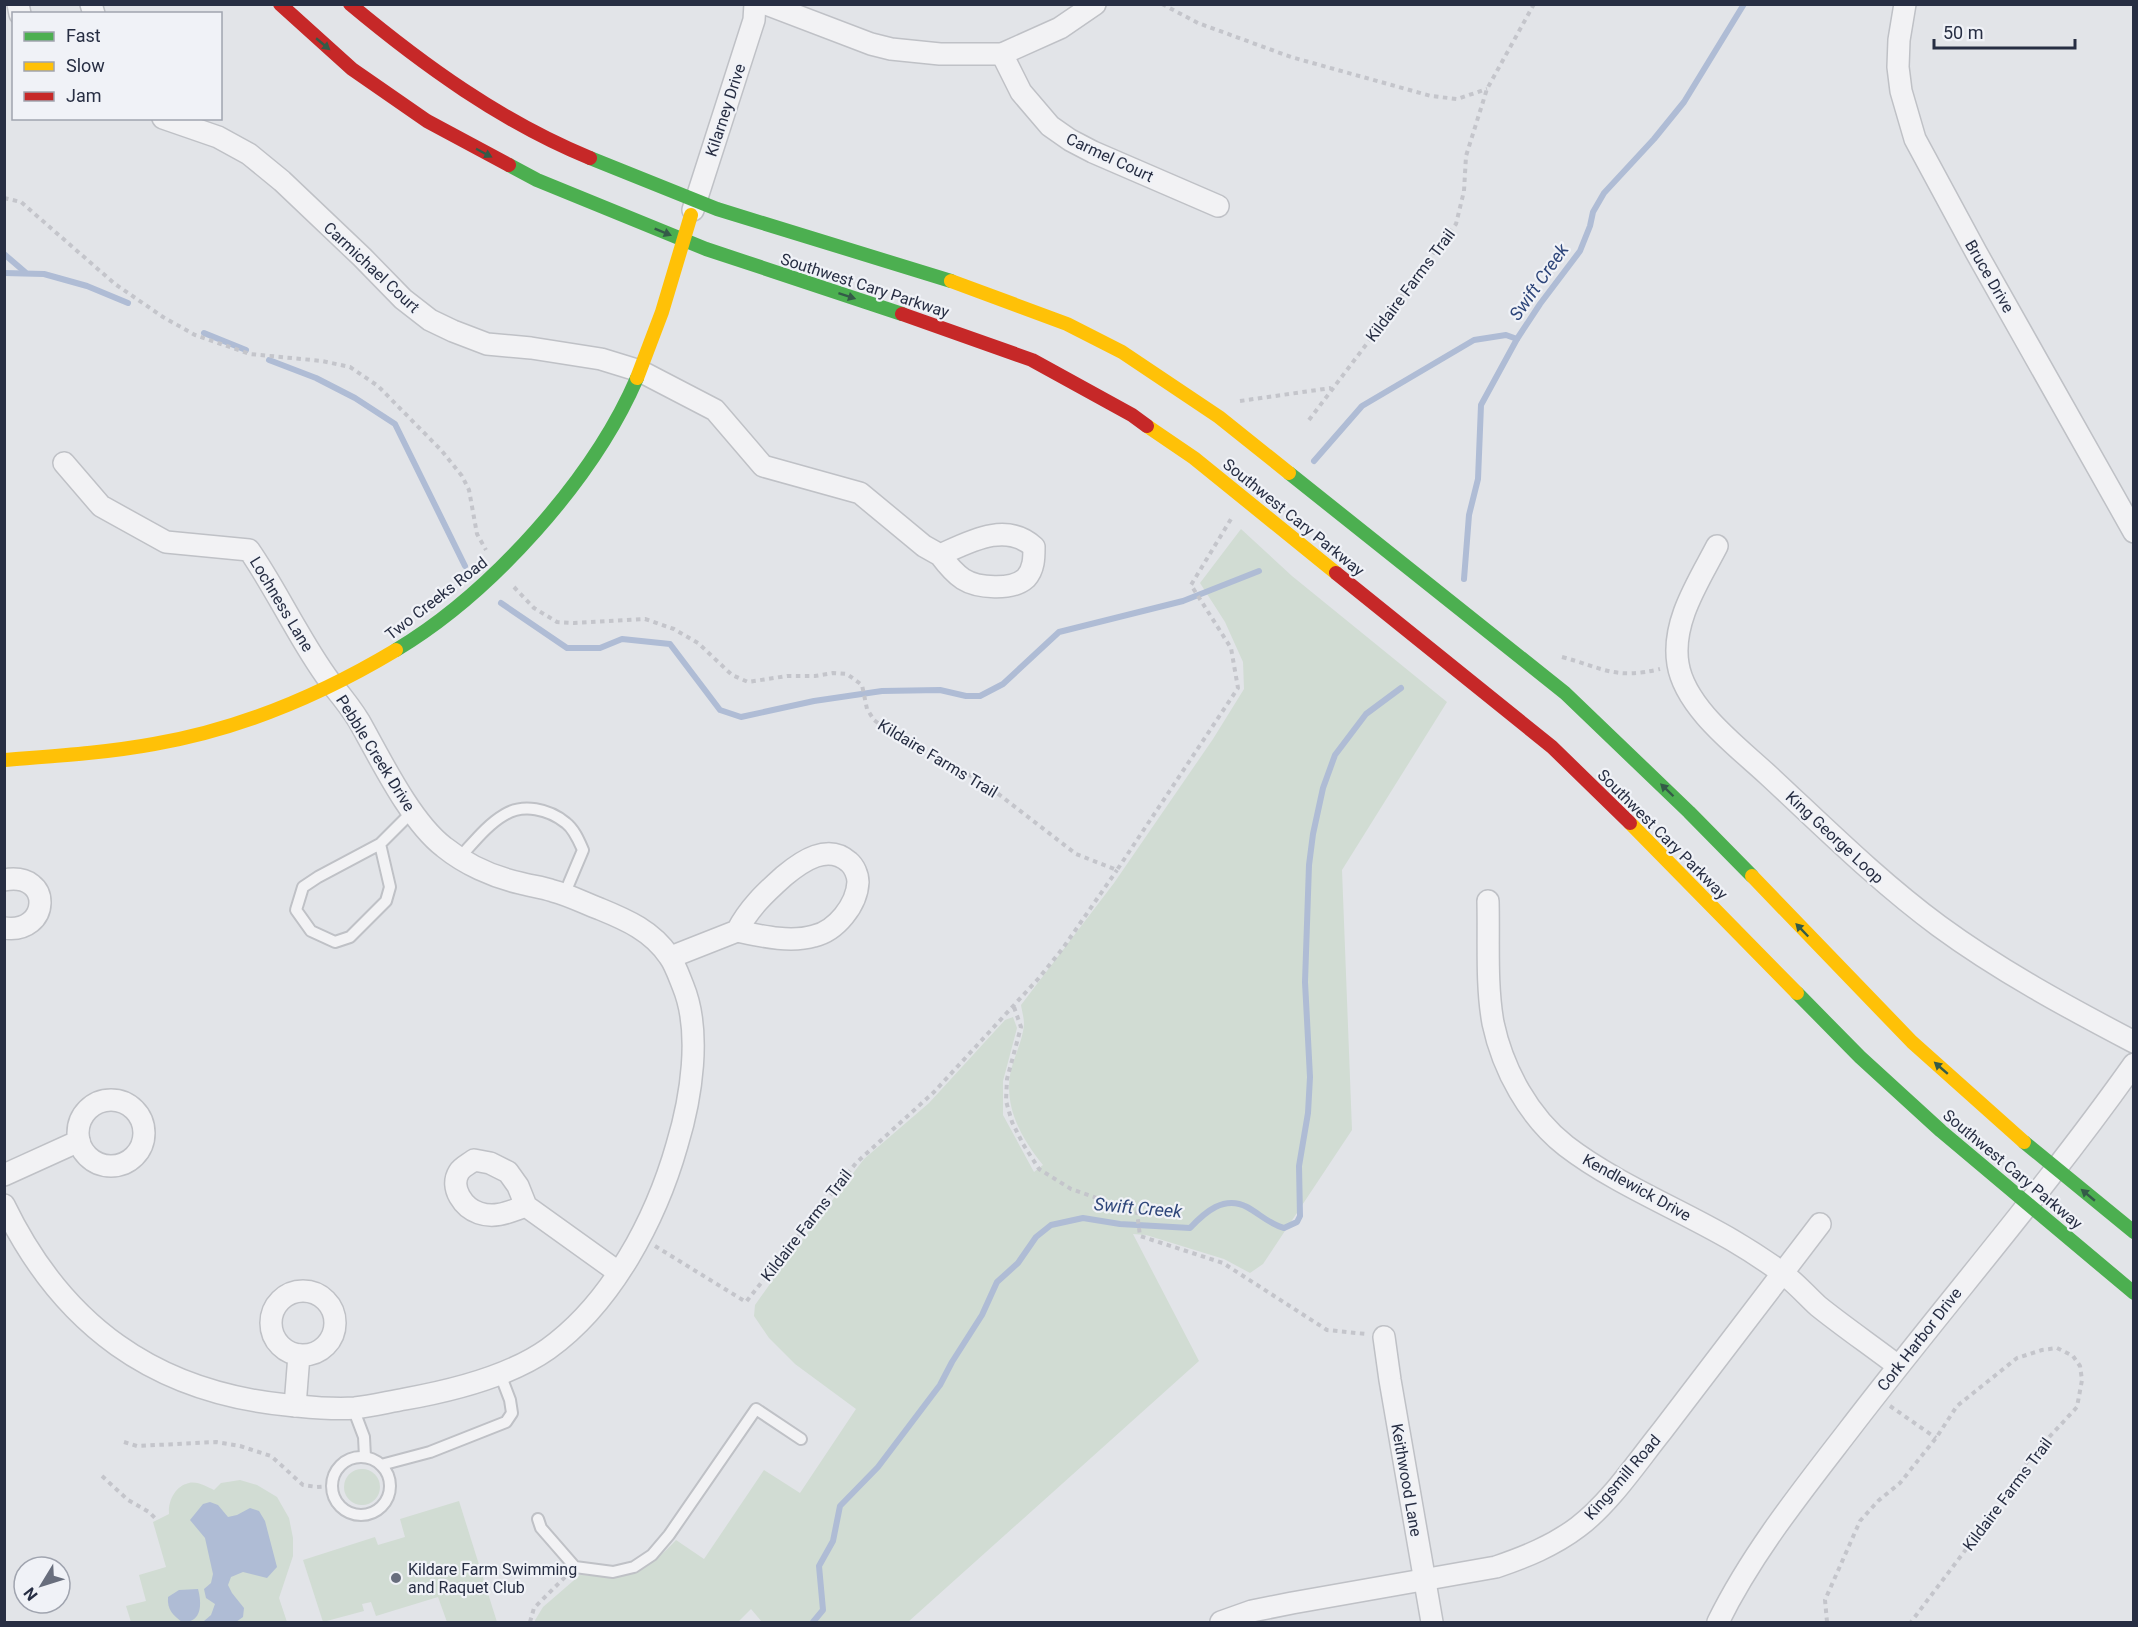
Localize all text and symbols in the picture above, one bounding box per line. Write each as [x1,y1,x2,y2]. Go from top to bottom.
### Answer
legend [12,12,222,120]
scale bar [1934,12,2075,50]
text: 50 m [1943,22,1983,43]
text: Fast [66,25,101,46]
one-way arrow [315,37,330,50]
text: Slow [66,55,105,76]
street label: Kilarney Drive [702,61,749,159]
text: Jam [66,85,102,106]
street label: Carmel Court [1063,129,1157,186]
one-way arrow [476,148,493,158]
street label: Carmichael Court [320,218,424,317]
street label: Kildaire Farms Trail [1362,225,1459,345]
one-way arrow [654,227,672,237]
street label: Bruce Drive [1961,236,2018,316]
water label: Swift Creek [1505,239,1573,324]
street label: Southwest Cary Parkway [778,249,952,322]
one-way arrow [838,291,856,301]
street label: Southwest Cary Parkway [1219,455,1368,580]
street label: Lochness Lane [246,553,317,655]
street label: Two Creeks Road [382,553,491,644]
street label: Pebble Creek Drive [332,692,419,815]
street label: Kildaire Farms Trail [874,715,1001,802]
street label: Southwest Cary Parkway [1594,765,1732,904]
one-way arrow [1659,783,1674,797]
street label: King George Loop [1782,787,1888,888]
one-way arrow [1796,924,1810,938]
one-way arrow [1933,1061,1949,1074]
street label: Southwest Cary Parkway [1939,1106,2087,1234]
street label: Kendlewick Drive [1579,1150,1694,1225]
street label: Kildaire Farms Trail [757,1166,856,1285]
one-way arrow [2081,1189,2096,1202]
water label: Swift Creek [1093,1193,1184,1222]
street label: Cork Harbor Drive [1873,1284,1966,1395]
street label: Keithwood Lane [1387,1422,1426,1538]
street label: Kingsmill Road [1580,1431,1664,1524]
street label: Kildaire Farms Trail [1959,1434,2056,1554]
north arrow [12,1555,72,1615]
place label: Kildare Farm Swimming and Raquet Club [408,1560,577,1597]
marker: Kildare Farm Swimming and Raquet Club [389,1571,403,1585]
text: N [20,1584,42,1604]

